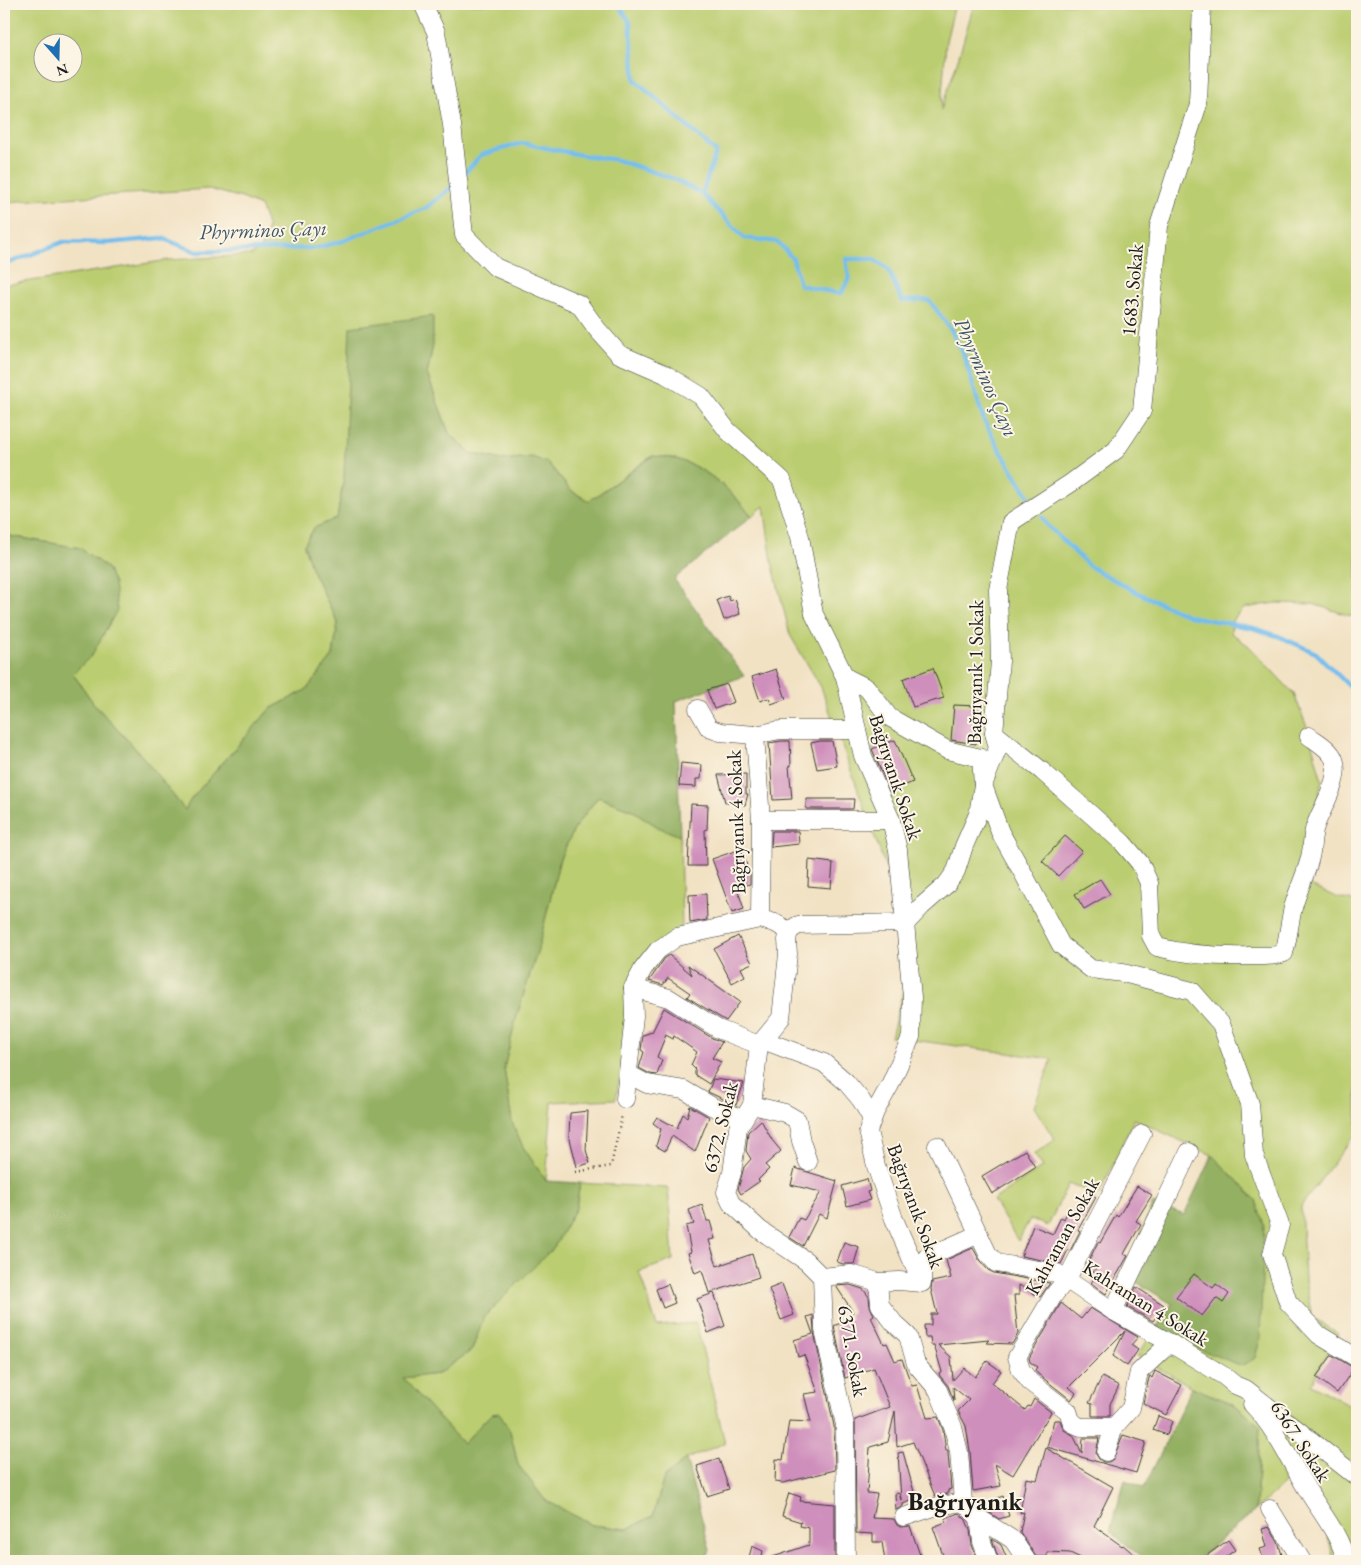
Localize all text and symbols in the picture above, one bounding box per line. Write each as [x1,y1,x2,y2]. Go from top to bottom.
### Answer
north arrow [32,32,82,82]
text: N [53,60,71,81]
water label: Phyrminos Çayı [199,214,327,245]
street label: 1683. Sokak [1115,242,1149,337]
water label: Phyrminos Çayı [948,313,1025,441]
street label: Bağrıyanık 1 Sokak [961,599,989,744]
street label: Bağrıyanık Sokak [863,711,929,844]
street label: Bağrıyanık 4 Sokak [720,749,752,895]
street label: 6372. Sokak [696,1078,744,1175]
street label: Bağrıyanık Sokak [881,1140,951,1273]
street label: Kahraman Sokak [1019,1172,1105,1299]
street label: Kahraman 4 Sokak [1078,1254,1214,1352]
street label: 6371. Sokak [832,1303,874,1399]
street label: 6367. Sokak [1265,1395,1337,1487]
district label: Bağrıyanık [908,1485,1023,1518]

